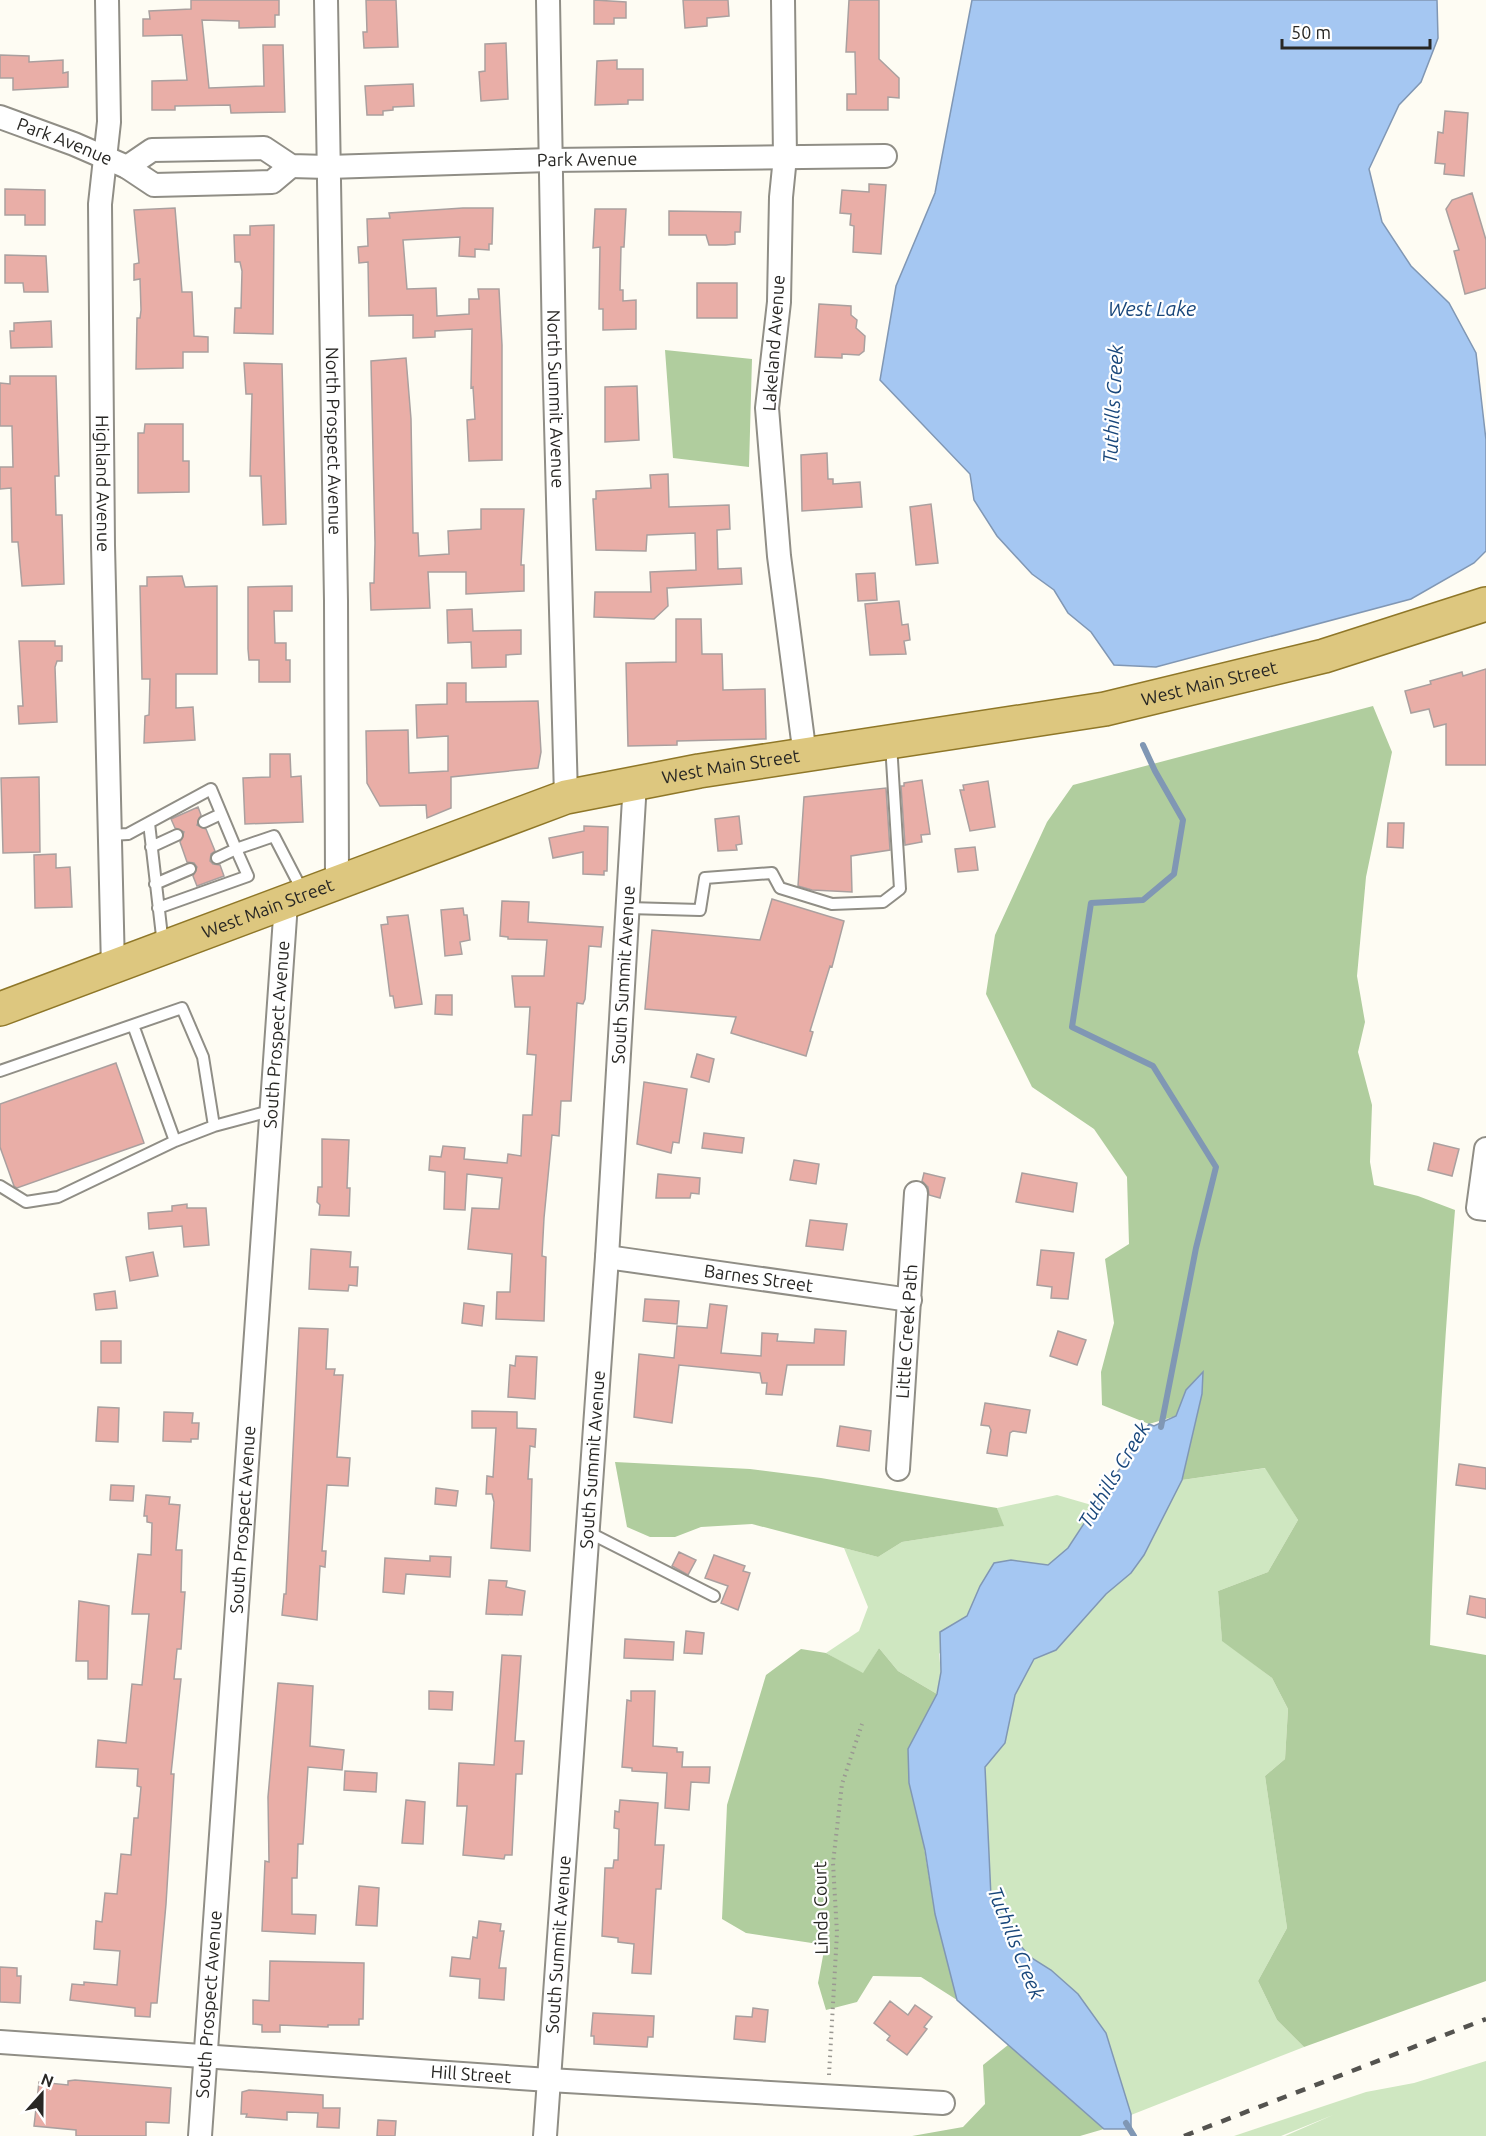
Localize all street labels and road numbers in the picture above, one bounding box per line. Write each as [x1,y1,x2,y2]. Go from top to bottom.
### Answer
street label: Park Avenue [14,113,116,168]
street label: Park Avenue [537,148,638,169]
street label: Lakeland Avenue [758,274,788,412]
street label: North Summit Avenue [544,309,569,489]
street label: North Prospect Avenue [323,347,346,535]
street label: Highland Avenue [93,415,114,552]
street label: West Main Street [1139,657,1279,709]
street label: West Main Street [660,745,801,787]
street label: West Main Street [199,874,336,942]
street label: South Summit Avenue [607,885,638,1064]
street label: South Prospect Avenue [259,940,292,1129]
street label: Barnes Street [703,1260,814,1295]
street label: Little Creek Path [892,1263,920,1399]
street label: South Summit Avenue [575,1370,608,1549]
street label: South Prospect Avenue [225,1425,259,1614]
street label: South Summit Avenue [541,1855,574,2034]
street label: Linda Court [809,1861,831,1955]
street label: South Prospect Avenue [192,1910,225,2099]
street label: Hill Street [430,2061,512,2086]

